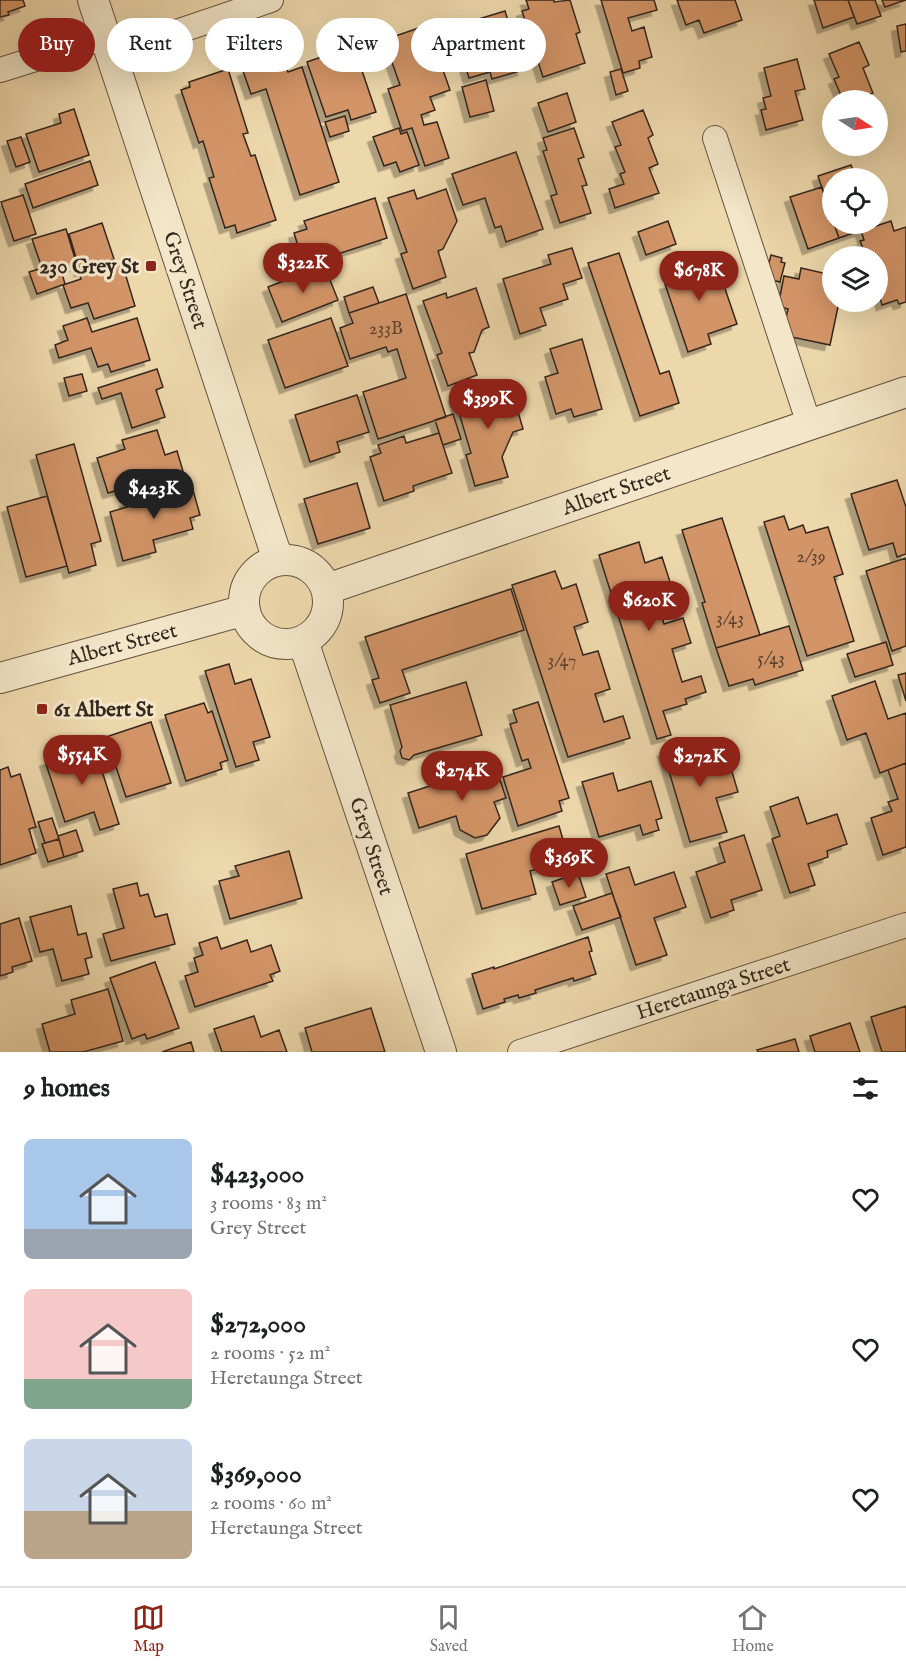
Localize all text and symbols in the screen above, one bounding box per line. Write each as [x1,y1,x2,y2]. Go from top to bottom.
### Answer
chip: Buy [18,18,95,72]
chip: Rent [107,18,193,72]
chip: Filters [205,18,304,72]
chip: New [316,18,399,72]
chip: Apartment [411,18,546,72]
north arrow [822,90,888,156]
map controls [822,90,888,312]
button: locate [822,168,888,234]
street label: Grey Street [156,228,213,333]
pin: $322K [261,243,345,294]
button: layers [822,246,888,312]
text: $322K [277,250,329,275]
pin: $678K [657,251,741,302]
place label: 230 Grey St [39,254,140,281]
text: $678K [673,258,725,283]
marker: 230 Grey St [144,259,158,273]
house number: 233B [369,318,403,341]
pin: $399K [446,379,530,430]
text: $399K [463,386,513,411]
street label: Albert Street [558,460,674,523]
pin: $423K [112,469,196,520]
text: $423K [128,476,180,501]
house number: 2/39 [796,546,826,569]
pin: $620K [607,581,691,632]
text: $620K [622,588,676,613]
house number: 3/43 [716,608,744,631]
street label: Albert Street [64,618,180,673]
house number: 5/43 [757,648,785,671]
house number: 3/47 [548,650,576,673]
place label: 61 Albert St [54,697,154,724]
marker: 61 Albert St [35,702,49,716]
pin: $554K [40,735,124,786]
pin: $272K [658,737,742,788]
text: $554K [57,742,107,767]
text: $272K [673,744,727,769]
pin: $274K [420,751,504,802]
text: $274K [435,758,489,783]
street label: Grey Street [342,794,399,899]
pin: $369K [527,838,611,889]
text: $369K [544,845,594,870]
street label: Heretaunga Street [633,952,794,1027]
text: 9 homes [24,1072,110,1105]
icon: filters [849,1072,882,1105]
text: $423,000 [210,1158,304,1191]
icon: home [72,1163,144,1235]
icon: heart [849,1183,882,1216]
text: 3 rooms · 83 m² [210,1191,327,1216]
text: Grey Street [210,1216,306,1241]
text: $272,000 [210,1308,306,1341]
icon: home [72,1313,144,1385]
icon: heart [849,1333,882,1366]
text: 2 rooms · 52 m² [210,1341,330,1366]
text: Heretaunga Street [210,1366,363,1391]
text: $369,000 [210,1458,302,1491]
icon: home [72,1463,144,1535]
icon: heart [849,1483,882,1516]
text: 2 rooms · 60 m² [210,1491,332,1516]
text: Heretaunga Street [210,1516,363,1541]
tab: Map [132,1601,165,1657]
tab: Saved [430,1601,468,1657]
tab: Home [732,1601,774,1657]

